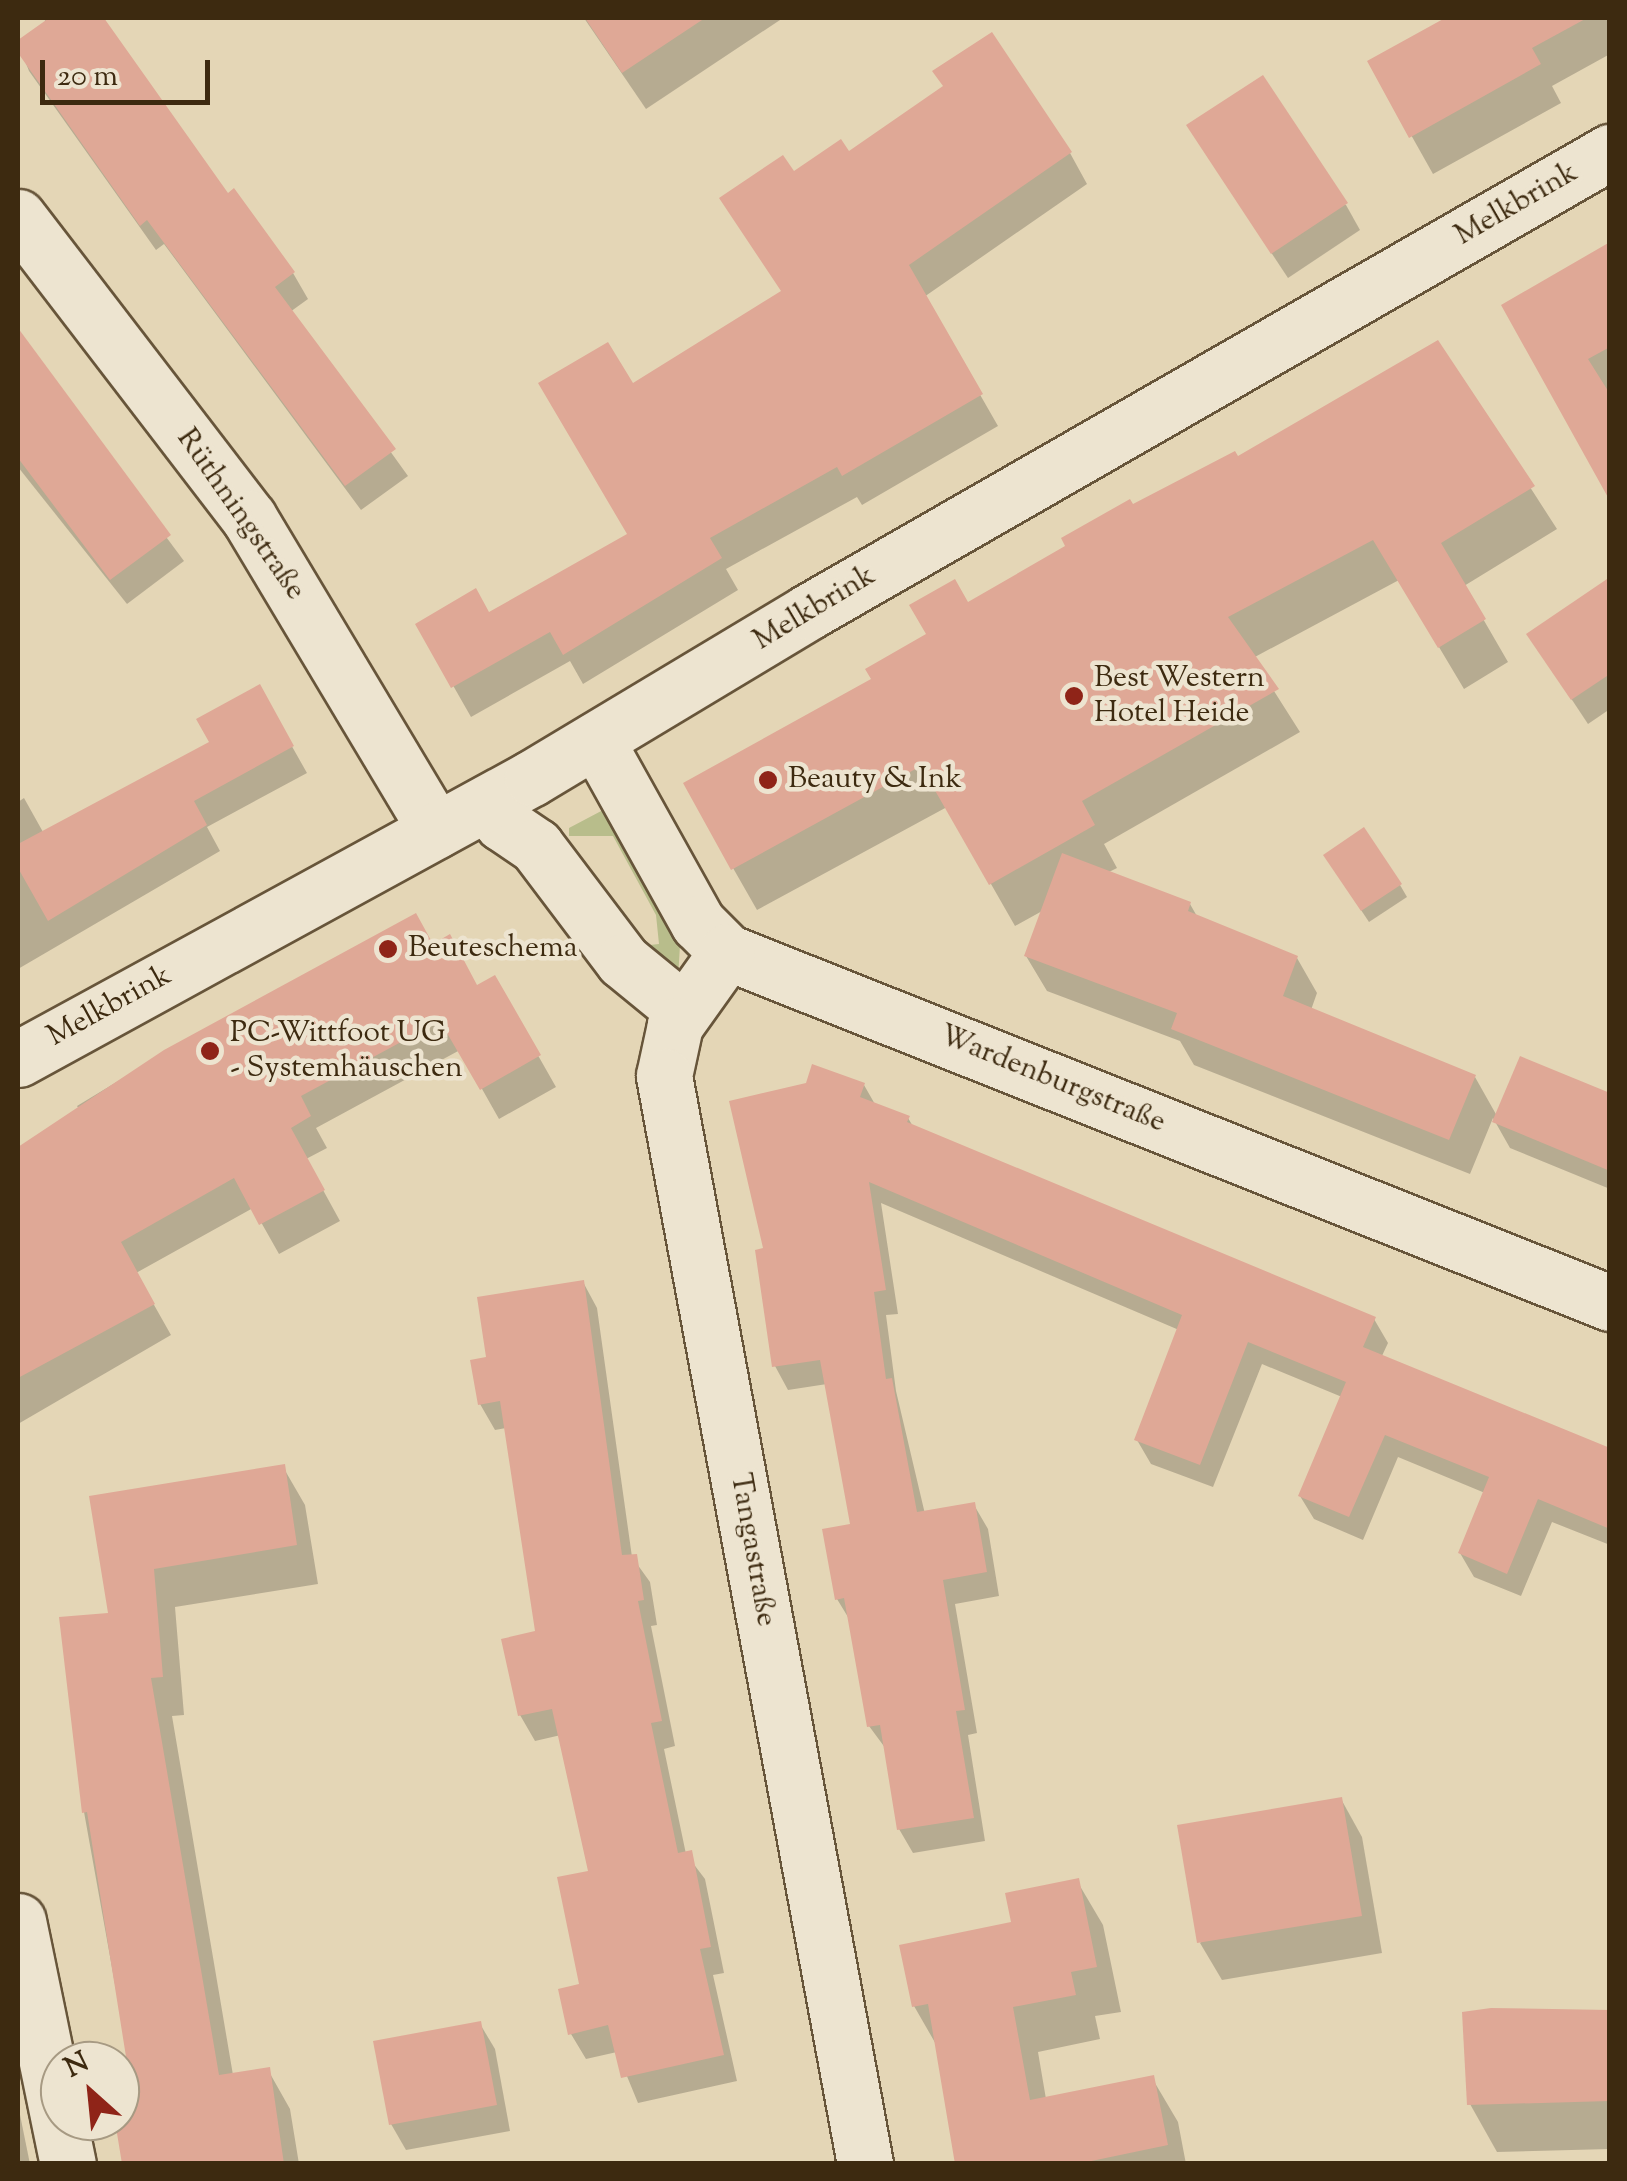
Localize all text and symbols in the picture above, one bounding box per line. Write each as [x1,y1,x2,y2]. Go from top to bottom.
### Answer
scale bar [45,40,215,102]
text: 20 m [57,56,118,99]
street label: Melkbrink [1449,155,1585,255]
street label: Rüthningstraße [168,422,312,608]
street label: Melkbrink [747,559,883,659]
place label: Best Western Hotel Heide [1094,661,1265,732]
marker: Best Western Hotel Heide [1063,685,1085,707]
place label: Beauty & Ink [788,762,962,798]
marker: Beauty & Ink [757,769,779,791]
place label: Beuteschema [408,931,578,967]
marker: Beuteschema [377,938,399,960]
street label: Melkbrink [42,958,178,1056]
place label: PC-Wittfoot UG - Systemhäuschen [230,1016,463,1086]
street label: Wardenburgstraße [934,1018,1170,1142]
marker: PC-Wittfoot UG - Systemhäuschen [199,1040,221,1062]
street label: Tangastraße [721,1471,783,1629]
north arrow [40,2041,140,2141]
text: N [58,2043,96,2089]

